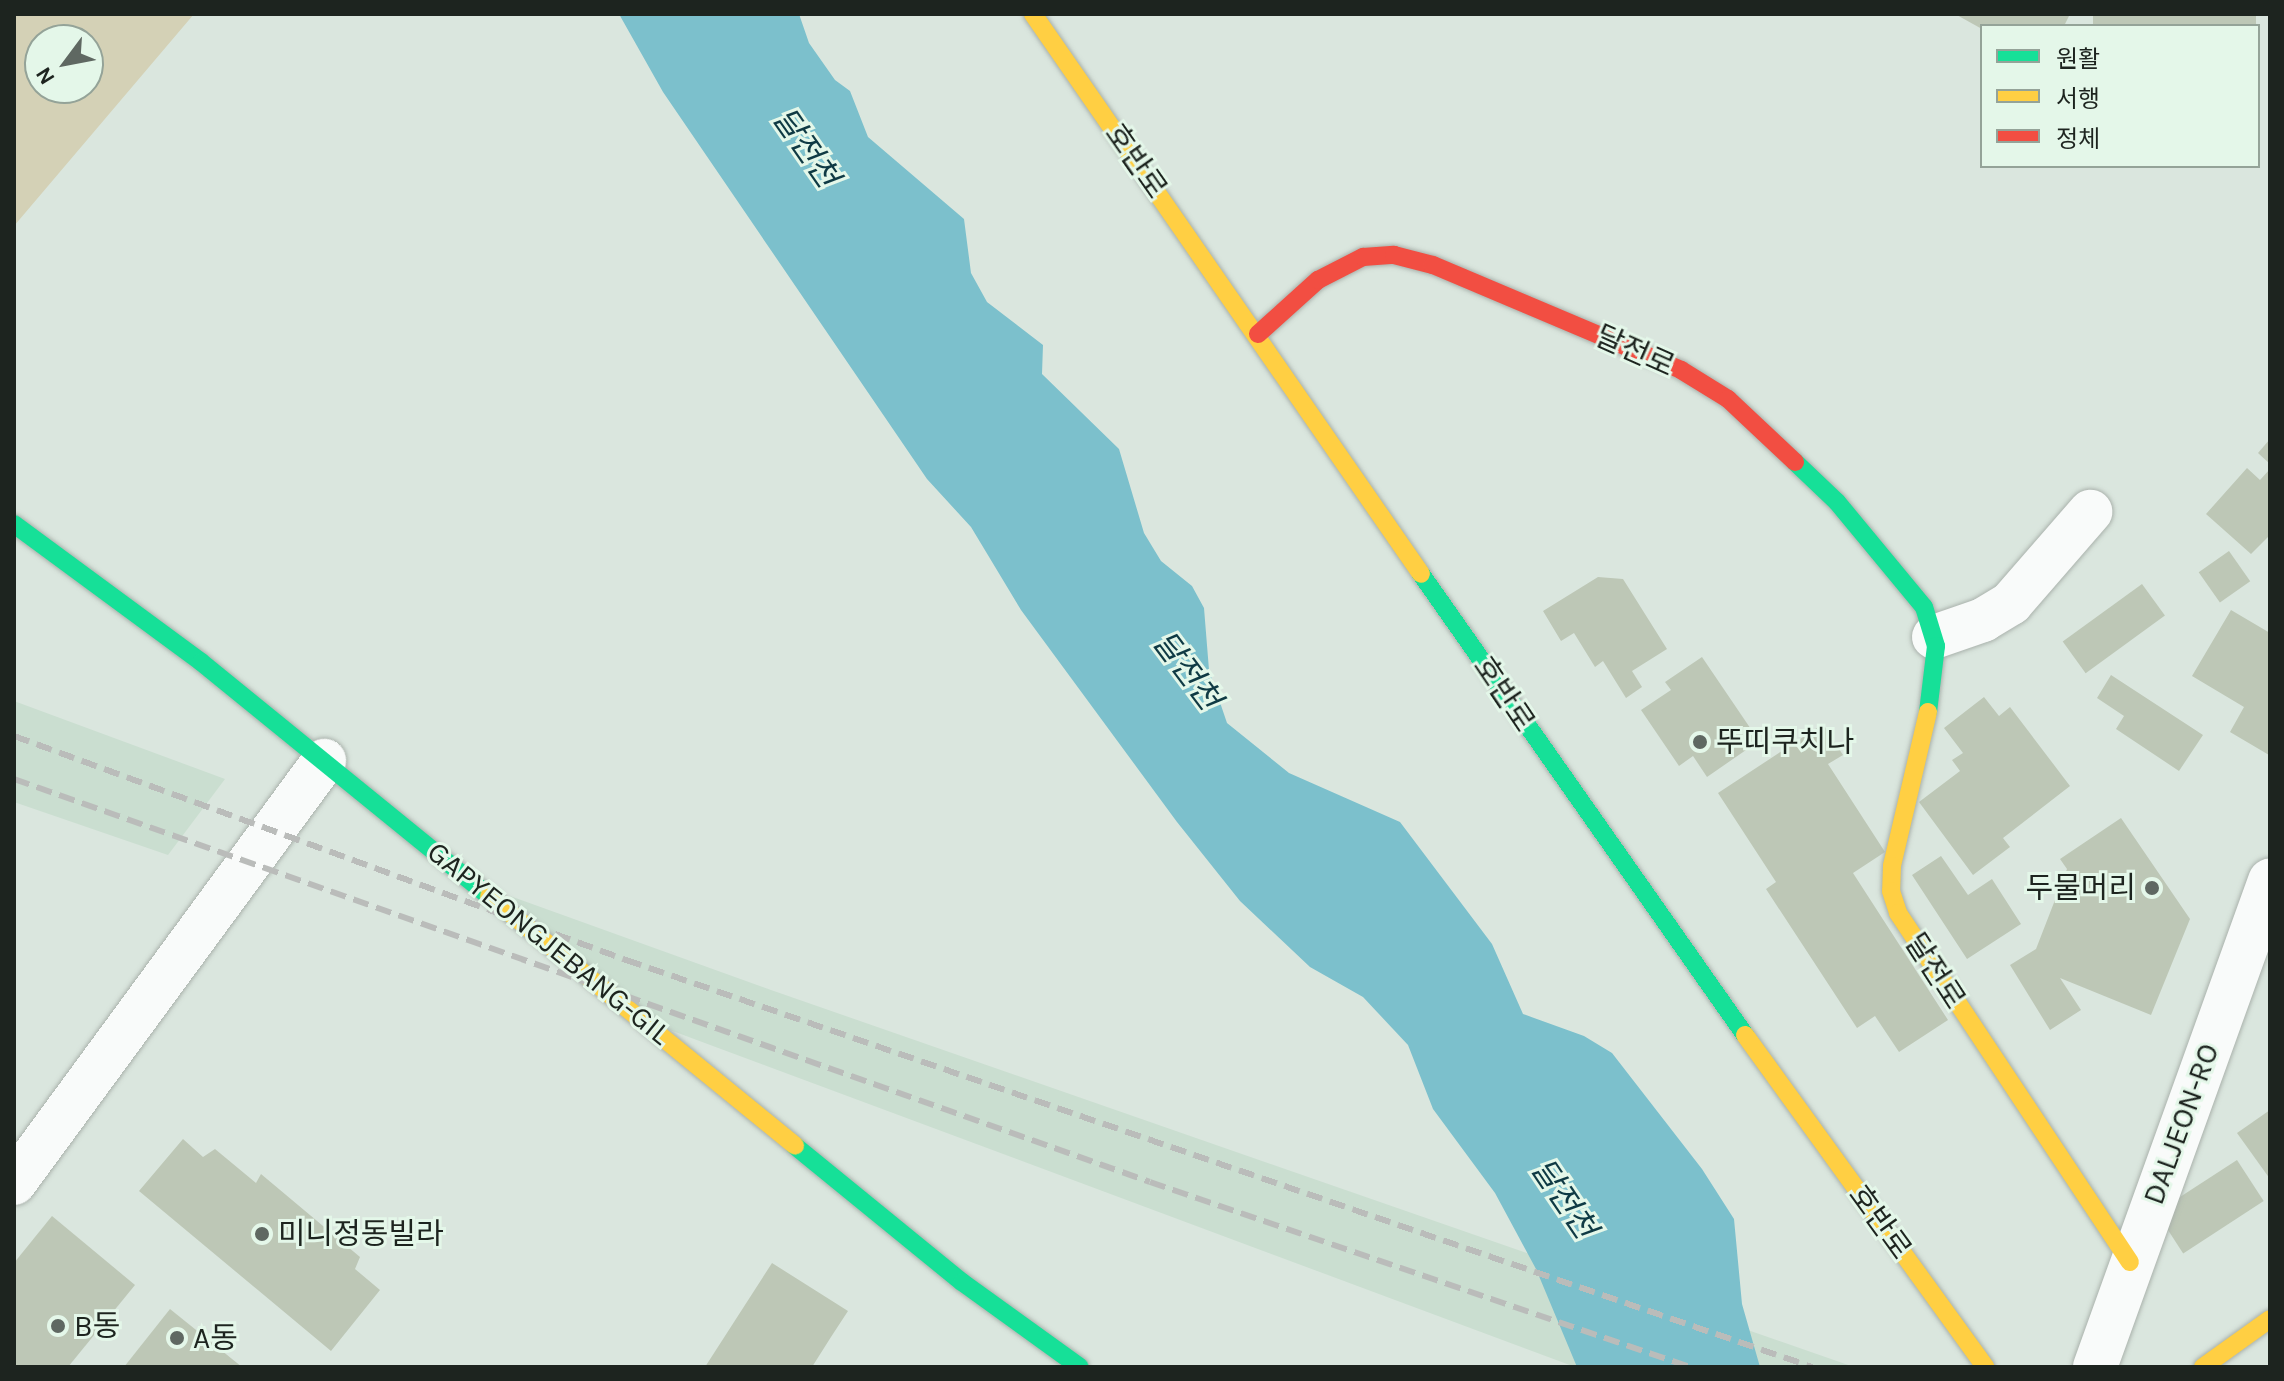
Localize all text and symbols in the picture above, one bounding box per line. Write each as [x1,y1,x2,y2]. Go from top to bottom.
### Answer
north arrow [24,24,104,104]
legend [1980,24,2260,168]
text: 원활 [2056,45,2100,73]
text: N [30,62,61,89]
text: 서행 [2056,85,2100,113]
water label: 달전천 [764,101,846,195]
street label: 호반로 [1098,117,1174,205]
text: 정체 [2056,125,2100,153]
street label: 달전로 [1590,318,1680,384]
water label: 달전천 [1144,624,1228,718]
street label: 호반로 [1466,650,1542,738]
place label: 뚜띠쿠치나 [1716,724,1854,760]
marker: 뚜띠쿠치나 [1691,733,1709,751]
street label: GAPYEONGJEBANG-GIL [420,834,678,1052]
place label: 두물머리 [2026,870,2136,906]
marker: 두물머리 [2143,879,2161,897]
street label: 달전로 [1897,926,1973,1016]
street label: DALJEON-RO [2135,1039,2227,1209]
water label: 달전천 [1522,1152,1604,1246]
street label: 호반로 [1841,1178,1919,1266]
place label: 미니정동빌라 [278,1216,444,1252]
marker: 미니정동빌라 [253,1225,271,1243]
place label: B동 [74,1308,120,1344]
marker: B동 [49,1317,67,1335]
place label: A동 [193,1320,238,1356]
marker: A동 [168,1329,186,1347]

